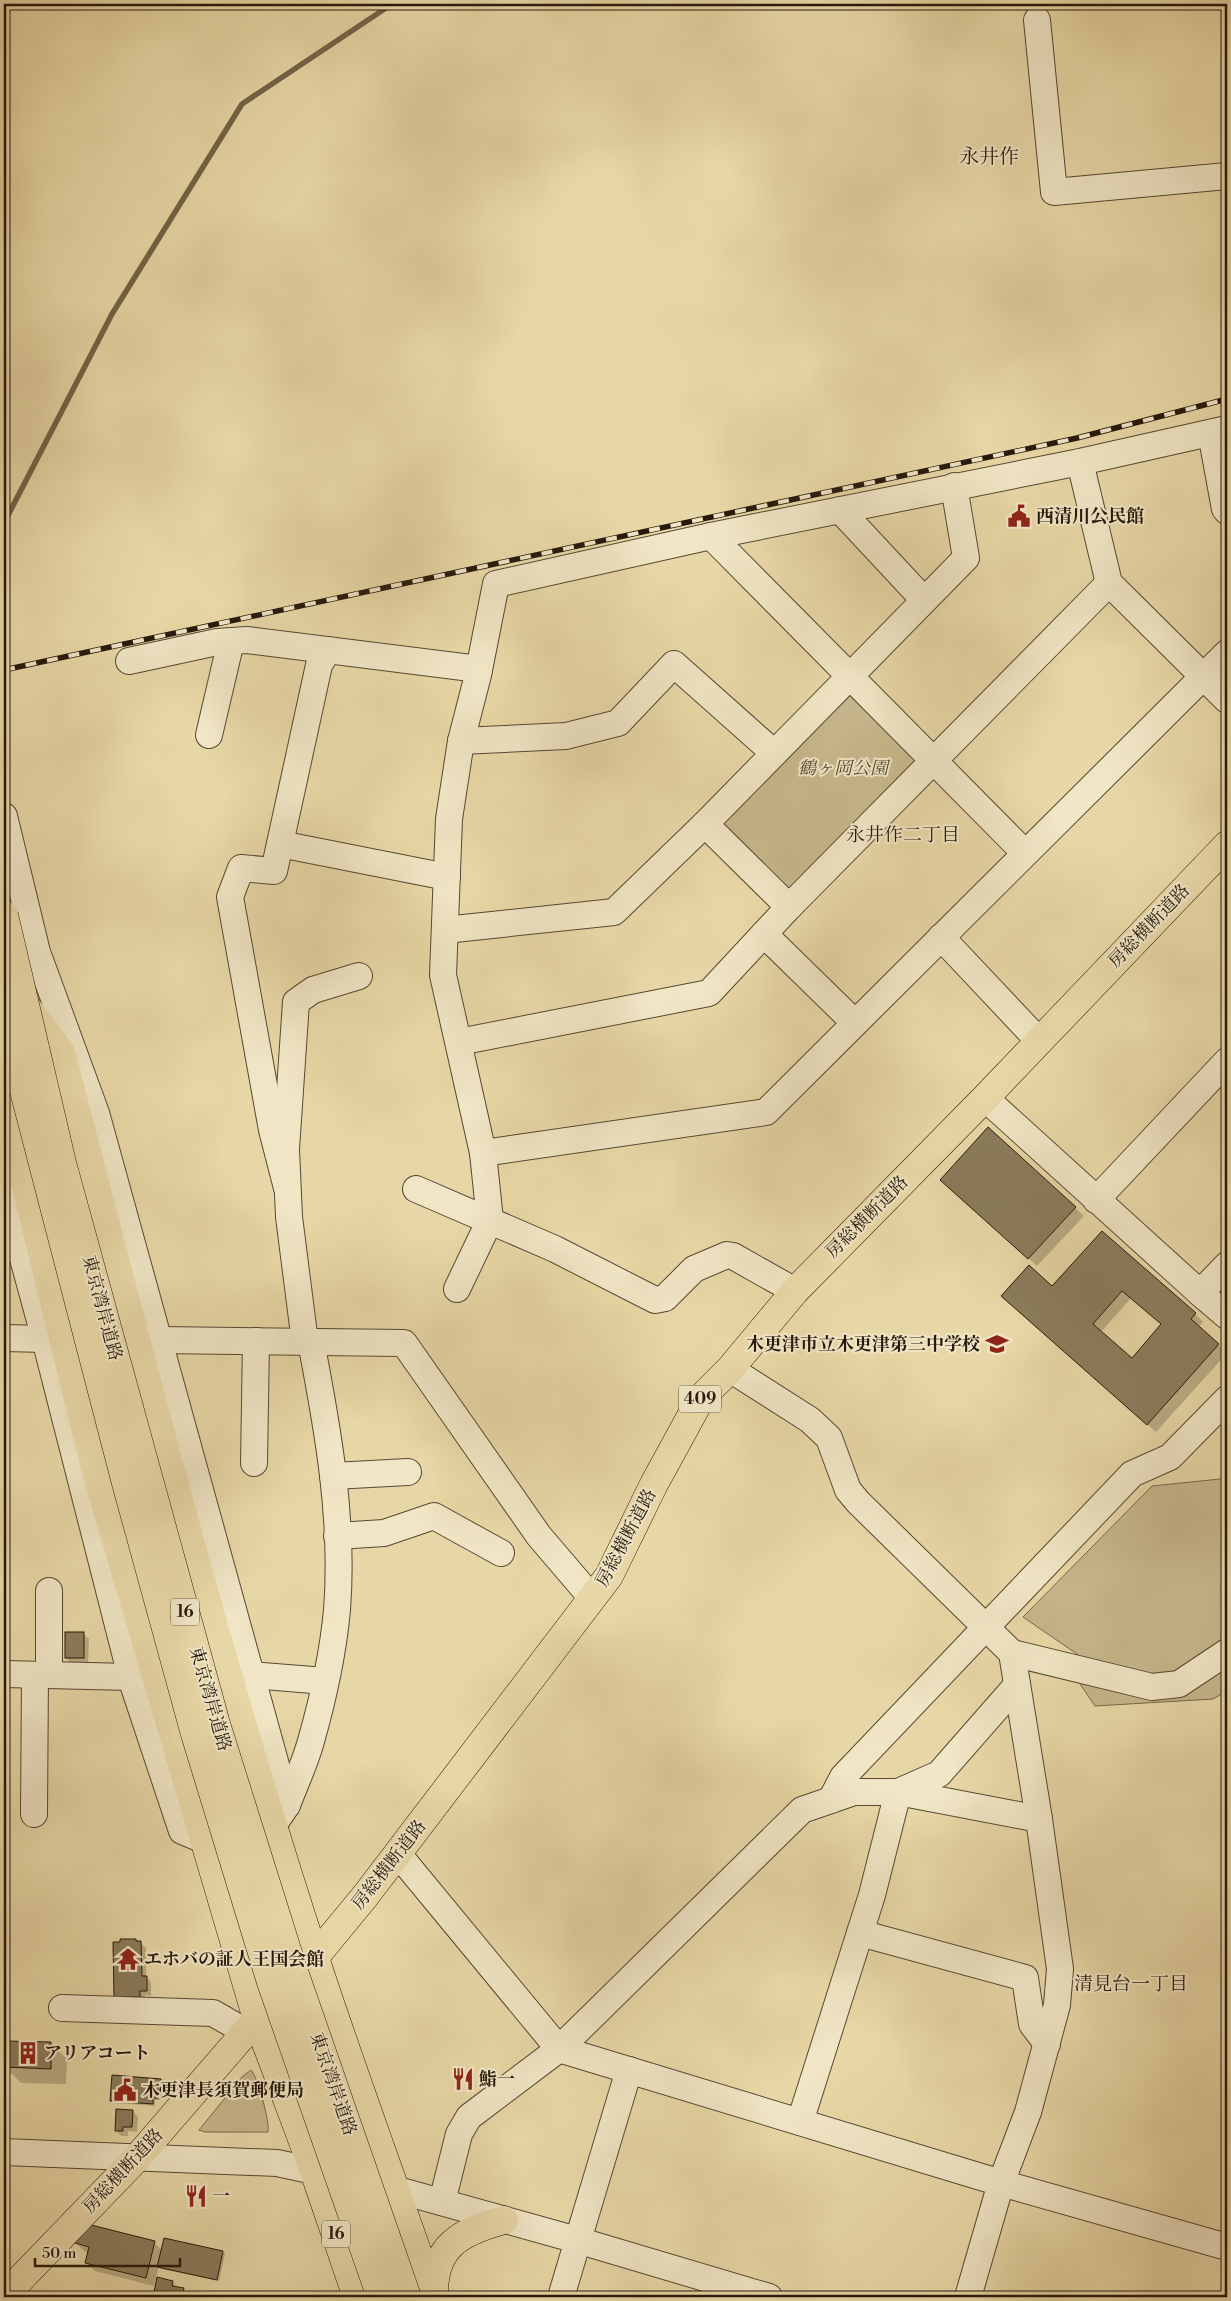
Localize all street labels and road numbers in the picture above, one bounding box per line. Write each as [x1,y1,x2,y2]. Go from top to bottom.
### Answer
street label: 房総横断道路 [1103,879,1195,973]
street label: 房総横断道路 [821,1171,913,1263]
street label: 東京湾岸道路 [77,1253,127,1363]
road number: 409 [679,1386,721,1412]
street label: 房総横断道路 [590,1485,662,1591]
road number: 16 [171,1598,199,1625]
street label: 東京湾岸道路 [184,1644,236,1754]
street label: 房総横断道路 [347,1815,431,1915]
street label: 東京湾岸道路 [305,2029,361,2139]
street label: 房総横断道路 [78,2124,168,2218]
road number: 16 [322,2220,350,2248]

